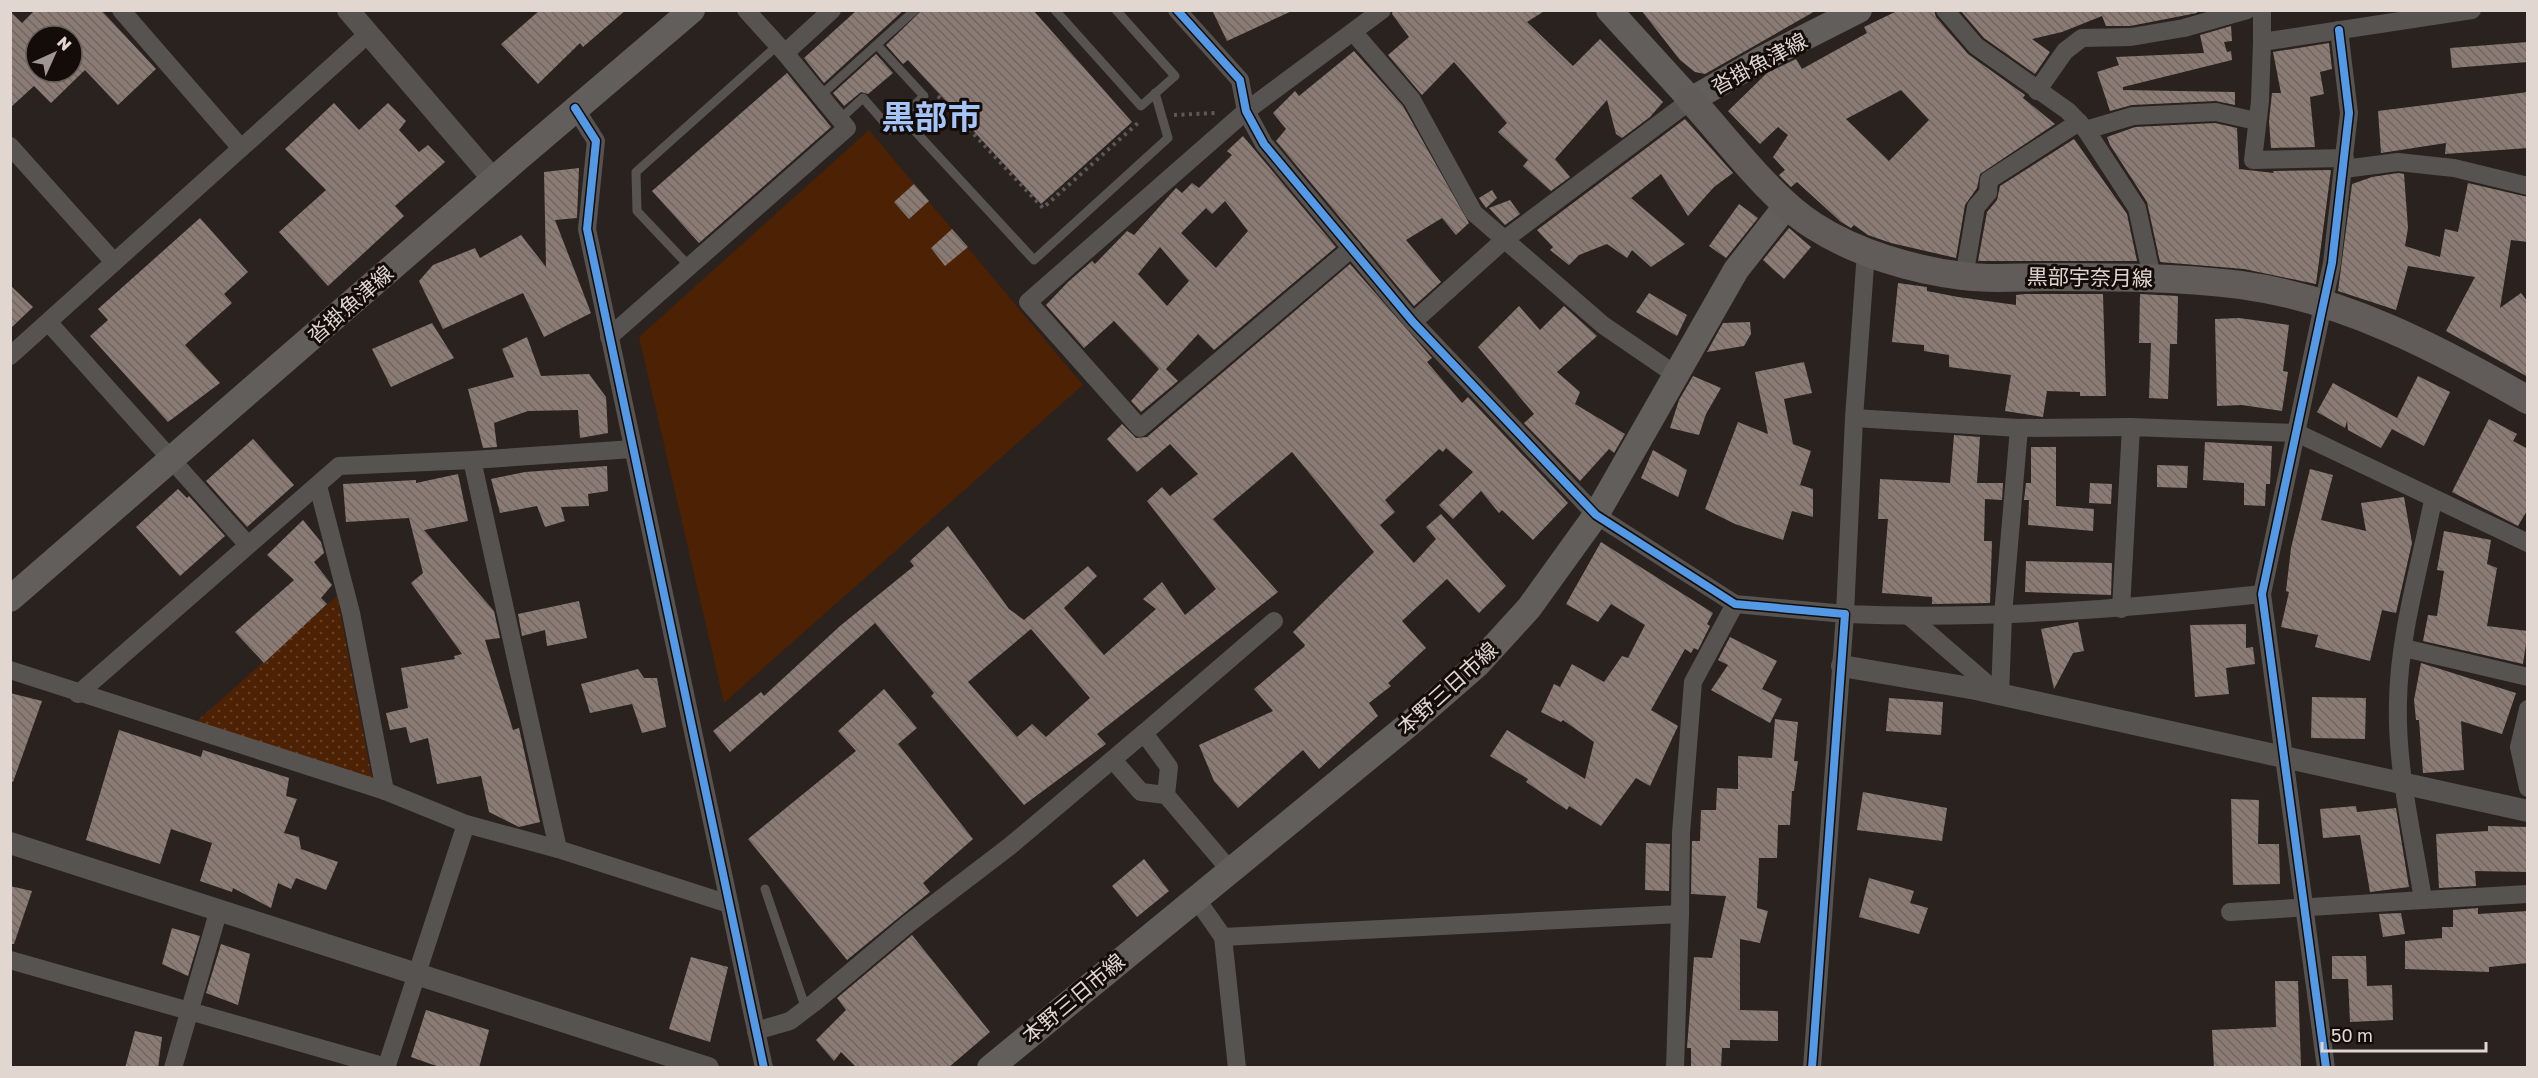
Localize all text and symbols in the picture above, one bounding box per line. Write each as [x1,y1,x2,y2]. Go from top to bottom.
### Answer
north arrow [24,24,84,84]
street label: 沓掛魚津線 [1707,27,1811,99]
text: N [53,32,76,55]
district label: 黒部市 [882,97,981,136]
street label: 沓掛魚津線 [302,260,398,348]
street label: 黒部宇奈月線 [2027,263,2153,291]
street label: 本野三日市線 [1391,636,1503,740]
street label: 本野三日市線 [1016,948,1130,1048]
scale bar [2322,1015,2486,1053]
text: 50 m [2331,1024,2373,1046]

